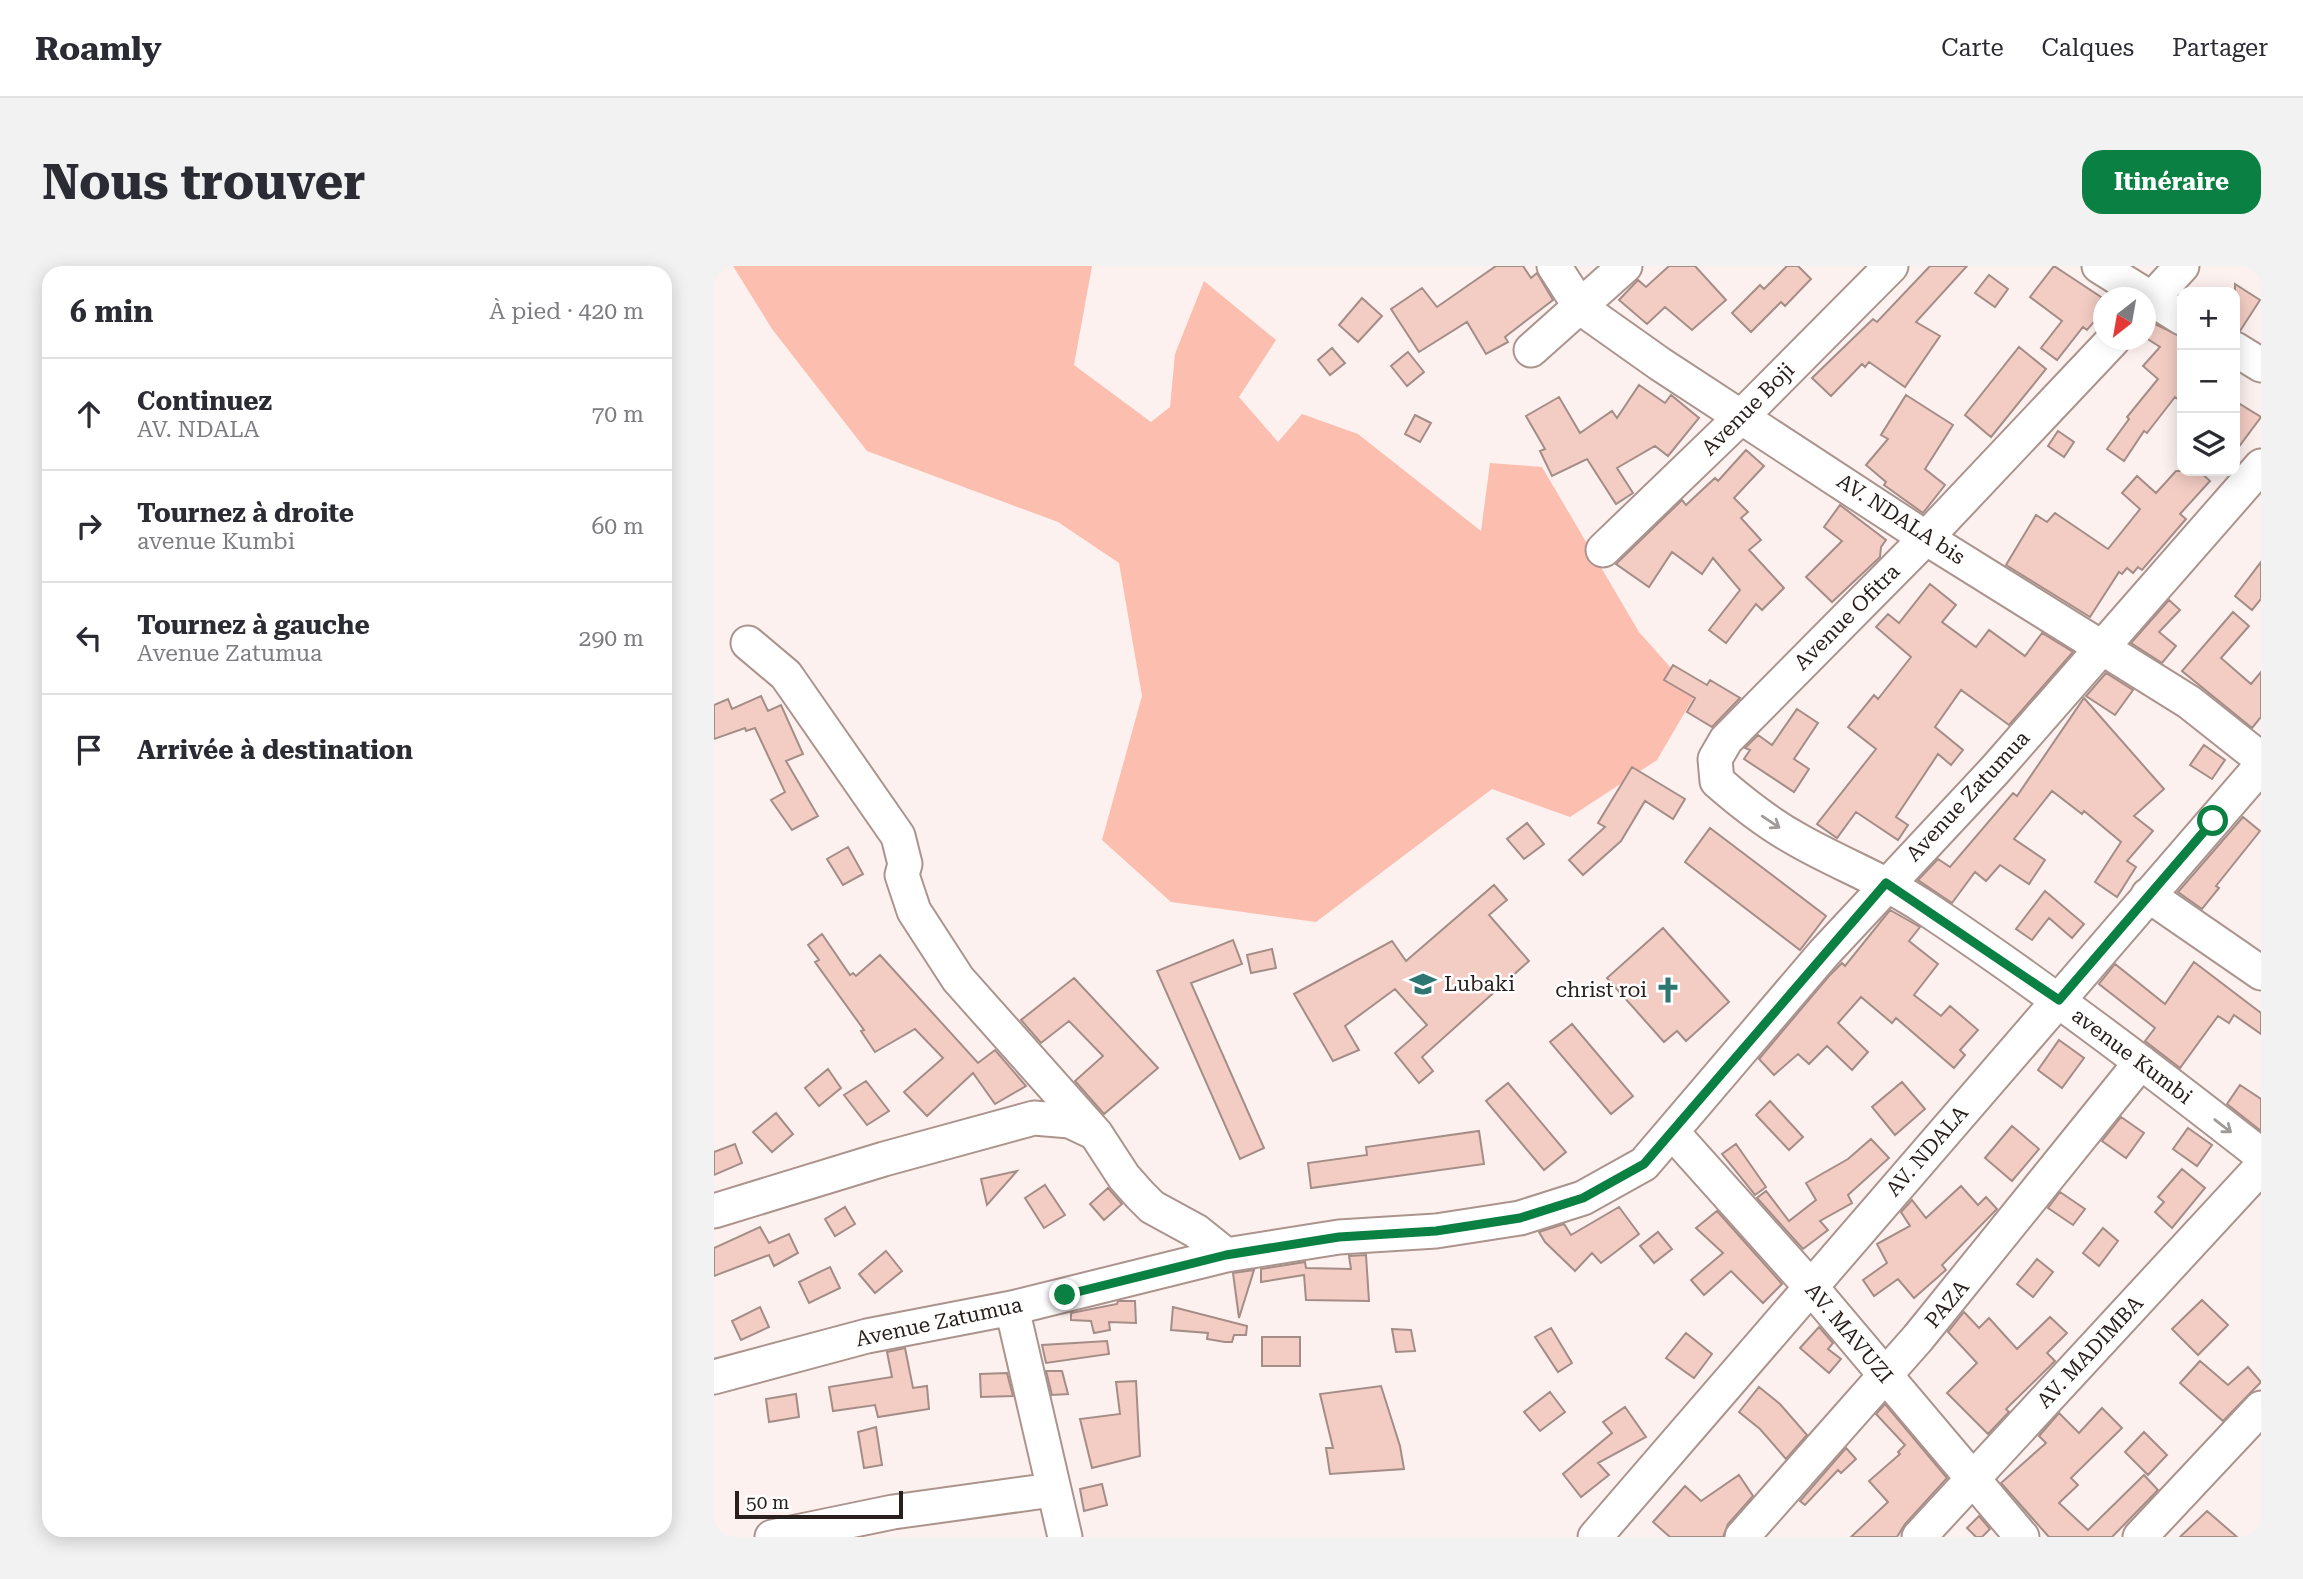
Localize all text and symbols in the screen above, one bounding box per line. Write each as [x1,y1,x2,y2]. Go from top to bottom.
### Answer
text: Roamly [35,29,162,68]
text: Carte [1941,34,2004,62]
text: Calques [2042,34,2134,62]
text: Partager [2172,34,2268,62]
button: Itinéraire [2082,150,2261,214]
text: Nous trouver [42,154,366,211]
north arrow [2093,287,2156,350]
map controls [2177,287,2240,476]
button: + [2177,287,2240,350]
text: 6 min [70,294,153,329]
text: À pied · 420 m [489,298,644,325]
button: − [2177,350,2240,413]
street label: Avenue Boji [1697,358,1799,460]
text: Continuez [137,386,272,416]
icon: ahead [70,395,108,433]
text: 70 m [591,401,644,428]
button: layers [2177,413,2240,476]
text: AV. NDALA [137,416,260,443]
street label: AV. NDALA bis [1833,469,1969,569]
text: Tournez à droite [137,498,354,528]
icon: right [70,507,108,545]
text: 60 m [591,513,644,540]
text: avenue Kumbi [137,528,295,555]
street label: Avenue Ofitra [1789,559,1905,675]
text: Tournez à gauche [137,610,370,640]
icon: left [70,619,108,657]
text: 290 m [579,625,644,652]
text: Avenue Zatumua [137,640,323,667]
street label: Avenue Zatumua [1901,725,2035,866]
icon: arrive [70,731,108,769]
text: Arrivée à destination [137,735,413,765]
route start [2197,805,2228,836]
one-way arrow [1761,815,1780,830]
school or university icon: Lubaki [1408,969,1438,999]
place label: Lubaki [1444,972,1515,996]
church icon: christ roi [1653,975,1683,1005]
place label: christ roi [1555,978,1647,1002]
street label: avenue Kumbi [2067,1003,2197,1109]
street label: AV. NDALA [1881,1101,1973,1201]
one-way arrow [2214,1118,2232,1133]
street label: PAZA [1920,1275,1974,1333]
street label: AV. MAVUZI [1800,1278,1898,1388]
route end [1049,1279,1080,1310]
street label: AV. MADIMBA [2032,1291,2148,1413]
street label: Avenue Zatumua [854,1293,1025,1351]
scale bar [735,1488,903,1520]
text: 50 m [746,1491,789,1514]

